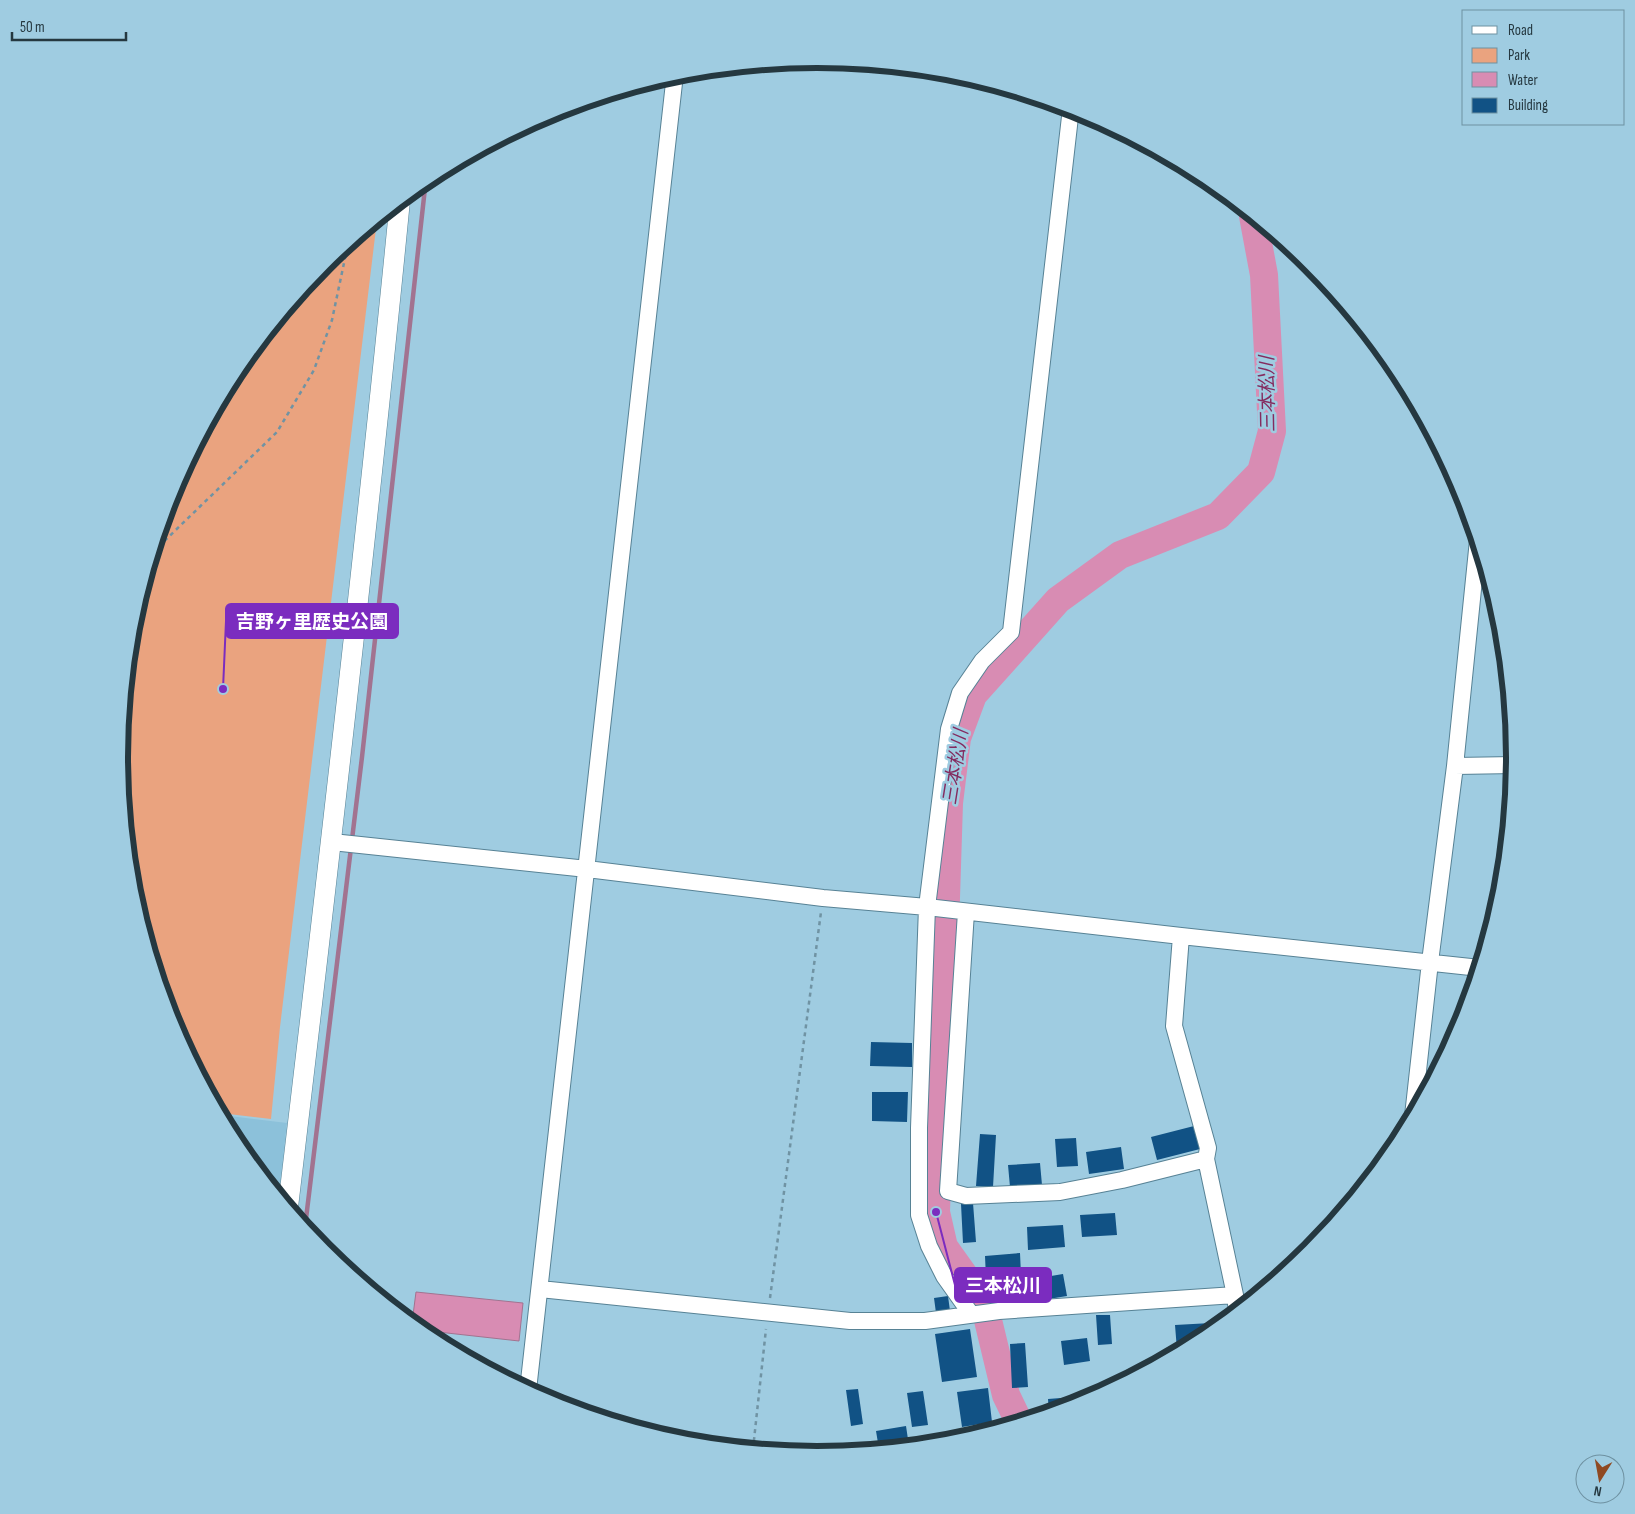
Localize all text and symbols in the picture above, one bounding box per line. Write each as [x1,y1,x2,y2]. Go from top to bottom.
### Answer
scale bar [12,10,126,42]
legend [1462,10,1625,125]
text: 50 m [20,18,45,37]
text: Road [1508,21,1533,40]
text: Park [1508,46,1530,65]
text: Water [1508,71,1539,90]
text: Building [1508,96,1548,115]
water label: 三本松川 [1256,354,1280,432]
callout: 吉野ヶ里歴史公園 [226,604,398,638]
text: 吉野ヶ里歴史公園 [236,611,388,634]
water label: 三本松川 [939,726,974,806]
callout: 三本松川 [955,1268,1051,1302]
text: 三本松川 [965,1275,1041,1298]
north arrow [1575,1454,1625,1504]
text: N [1592,1482,1603,1500]

